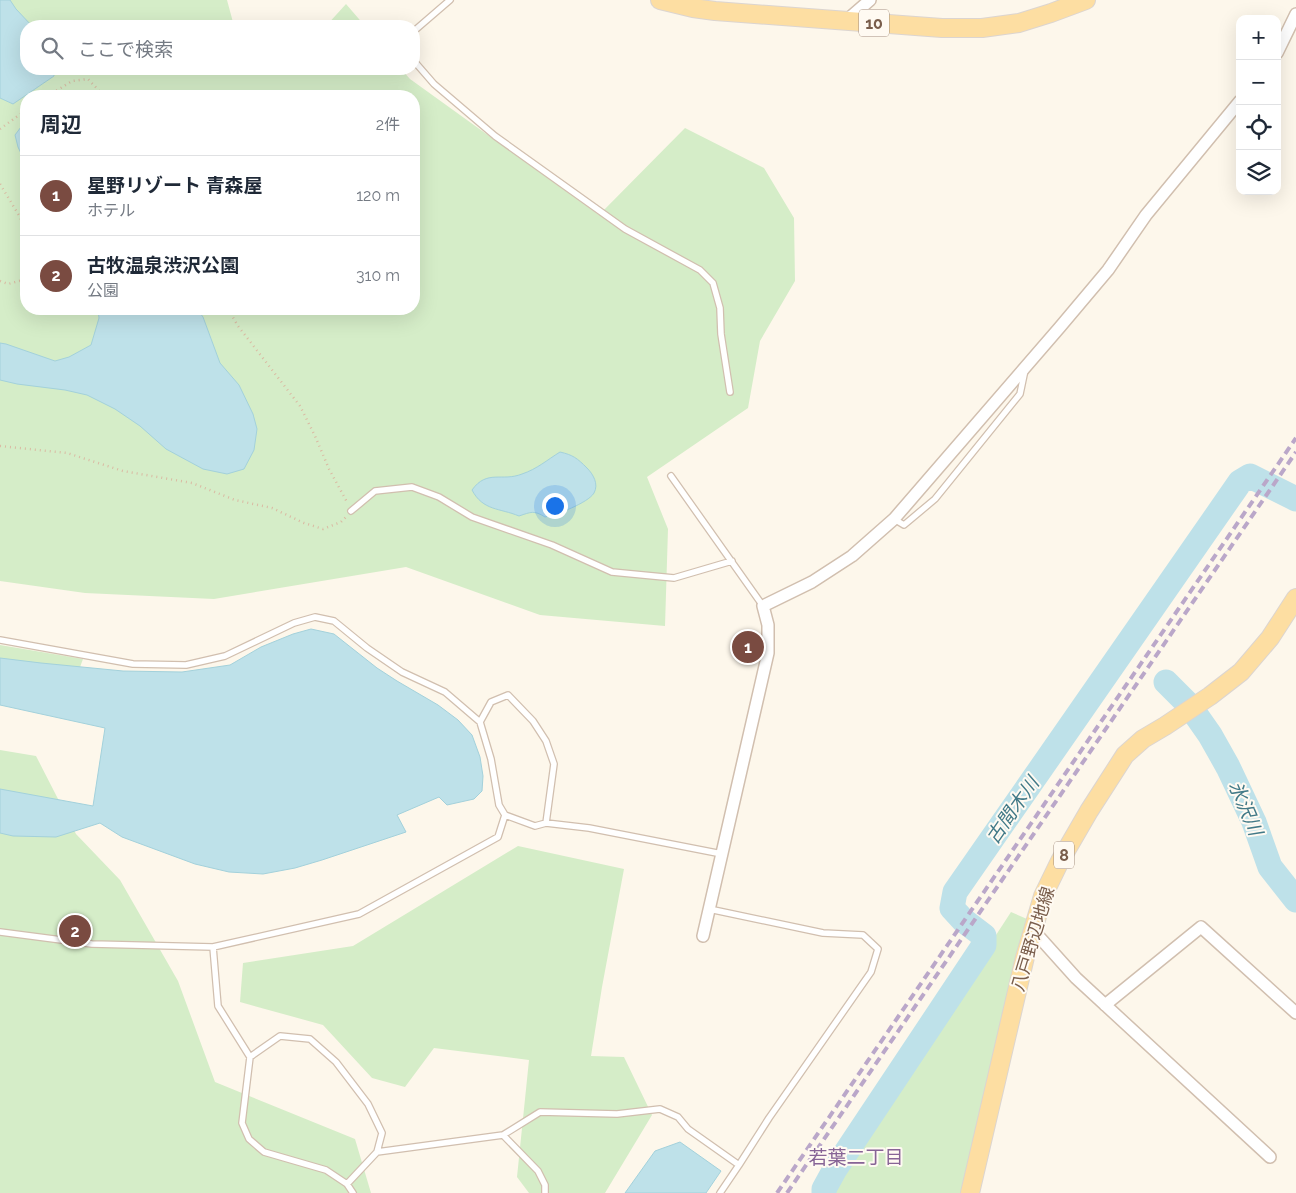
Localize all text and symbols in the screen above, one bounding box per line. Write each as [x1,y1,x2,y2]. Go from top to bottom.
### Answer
road number: 10 [859,9,889,36]
map controls [1236,15,1281,195]
button: + [1236,15,1281,60]
search box [20,20,420,75]
icon: search [38,34,66,62]
text: ここで検索 [78,38,173,60]
button: − [1236,60,1281,105]
button: locate [1236,105,1281,150]
text: 周辺 [40,112,82,137]
text: 2件 [376,115,400,134]
button: layers [1236,150,1281,195]
text: 星野リゾート 青森屋 [87,174,263,196]
text: 1 [52,186,60,205]
text: 120 m [356,186,400,205]
text: ホテル [87,201,135,220]
text: 古牧温泉渋沢公園 [87,254,239,276]
text: 2 [51,266,61,285]
text: 310 m [356,266,400,285]
text: 公園 [87,281,119,300]
your location [542,493,568,519]
pin: 1 [732,628,764,666]
water label: 古間木川 [981,771,1044,847]
water label: 氷沢川 [1225,777,1268,840]
road number: 8 [1054,842,1074,868]
street label: 八戸野辺地線 [1007,884,1058,994]
pin: 2 [59,912,91,950]
district label: 若葉二丁目 [808,1146,904,1168]

